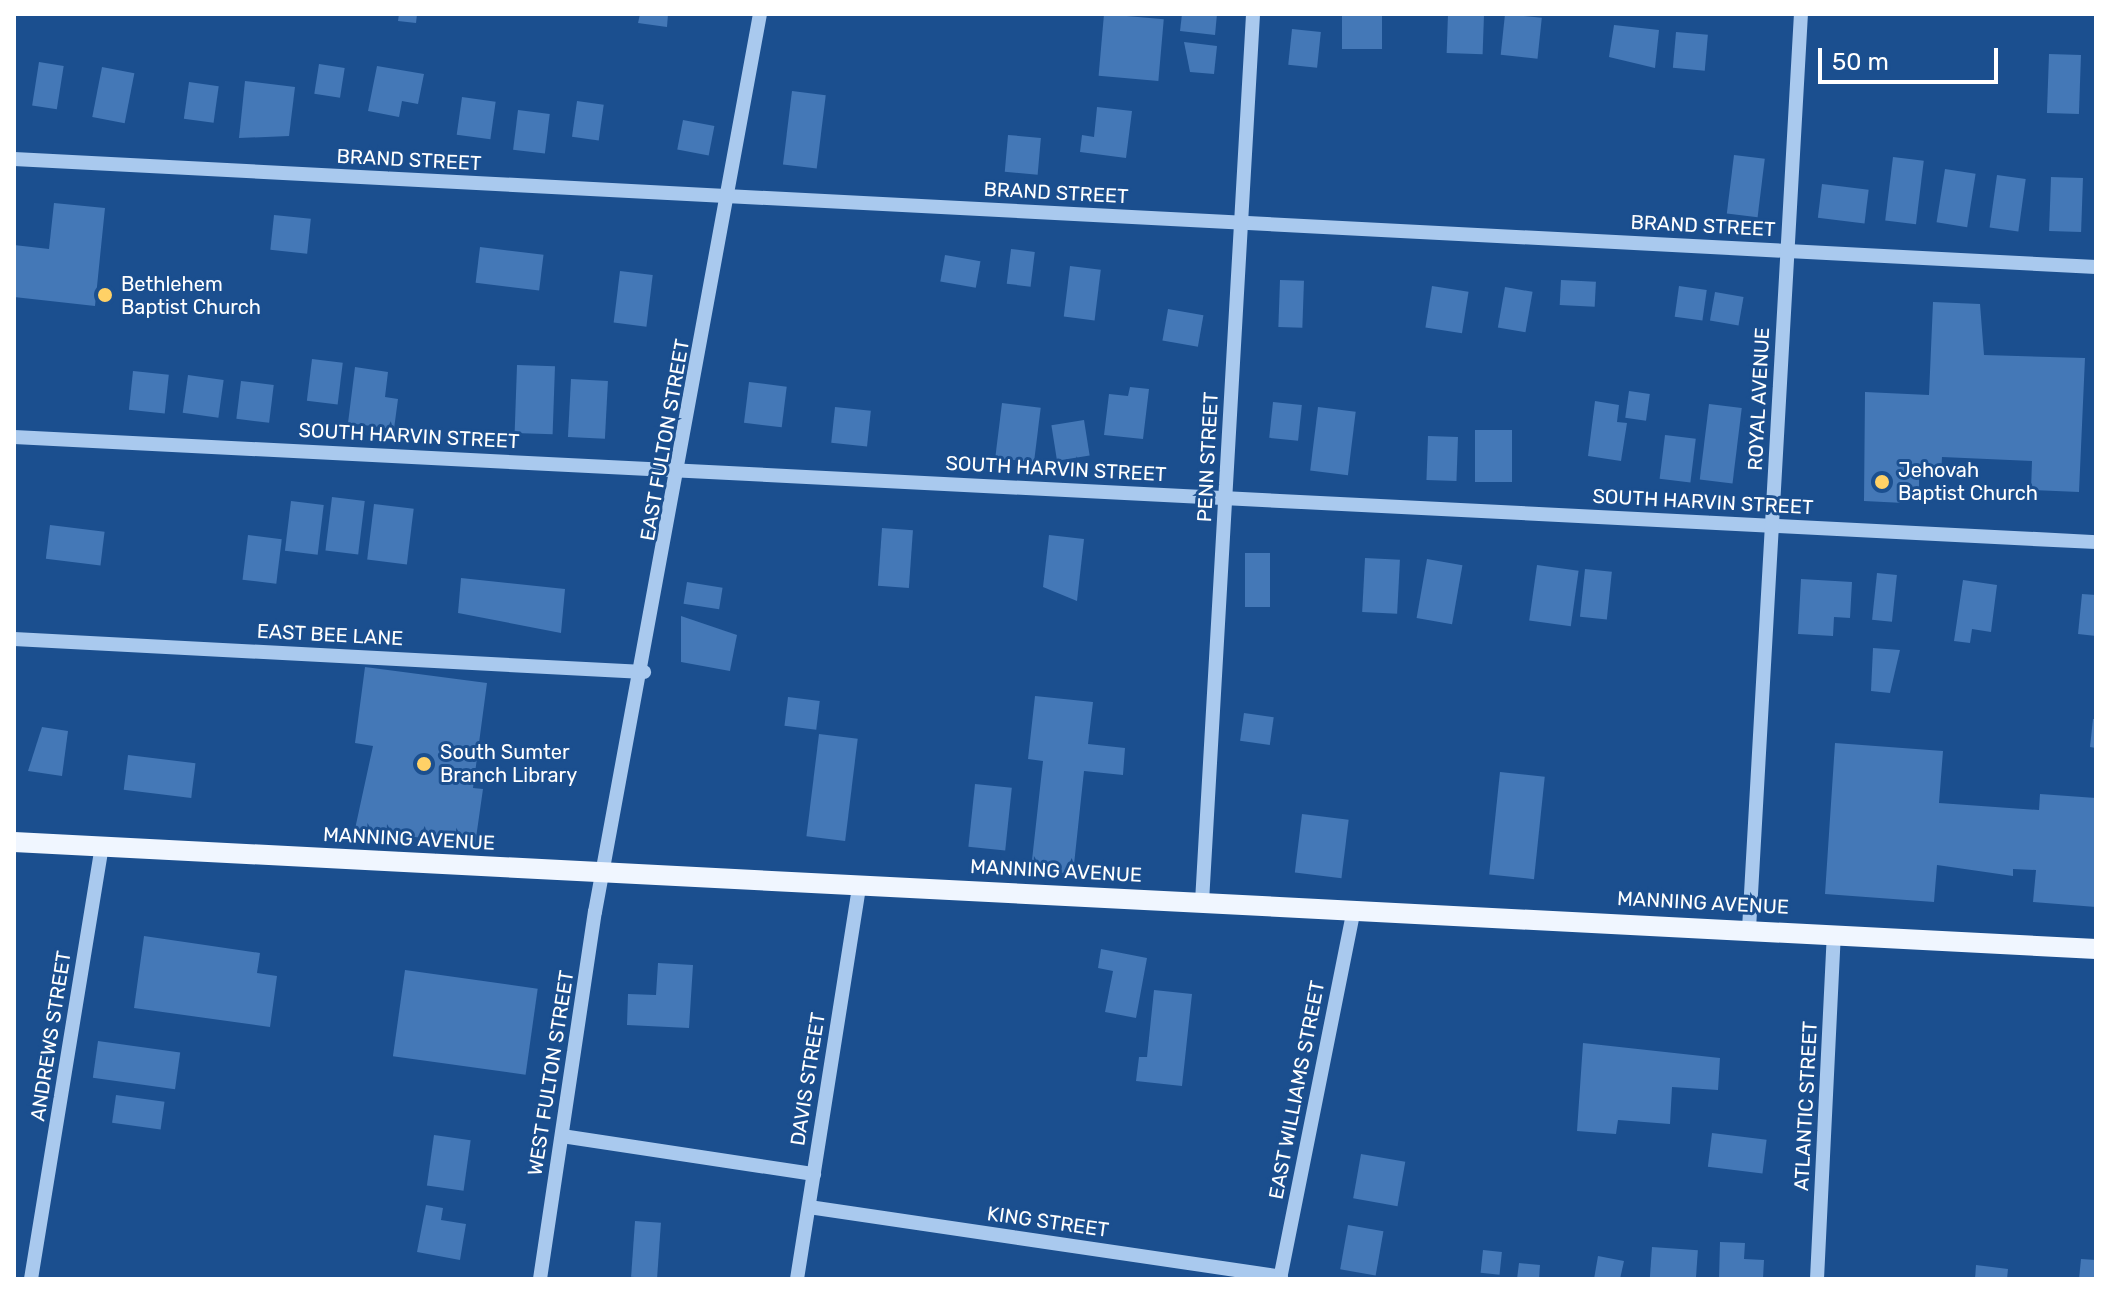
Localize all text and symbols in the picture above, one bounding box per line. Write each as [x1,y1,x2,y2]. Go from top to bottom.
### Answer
scale bar [1822,32,2002,82]
text: 50 m [1832,48,1889,76]
street label: BRAND STREET [336,144,482,176]
street label: BRAND STREET [983,177,1129,209]
street label: BRAND STREET [1630,210,1776,242]
place label: Bethlehem Baptist Church [121,272,261,319]
marker: Bethlehem Baptist Church [96,286,114,304]
street label: ROYAL AVENUE [1743,326,1775,472]
street label: EAST FULTON STREET [635,337,695,543]
street label: PENN STREET [1193,391,1223,523]
street label: SOUTH HARVIN STREET [298,418,520,454]
street label: SOUTH HARVIN STREET [945,451,1167,487]
place label: Jehovah Baptist Church [1898,458,2038,505]
marker: Jehovah Baptist Church [1873,473,1891,491]
street label: SOUTH HARVIN STREET [1592,484,1814,520]
street label: EAST BEE LANE [256,619,404,651]
place label: South Sumter Branch Library [440,740,577,787]
marker: South Sumter Branch Library [415,755,433,773]
street label: MANNING AVENUE [322,822,496,856]
street label: MANNING AVENUE [969,854,1143,888]
street label: MANNING AVENUE [1616,886,1790,920]
street label: ANDREWS STREET [26,949,76,1123]
street label: WEST FULTON STREET [523,968,579,1178]
street label: EAST WILLIAMS STREET [1264,978,1330,1202]
street label: DAVIS STREET [786,1011,830,1147]
street label: ATLANTIC STREET [1790,1020,1822,1192]
street label: KING STREET [986,1202,1110,1242]

